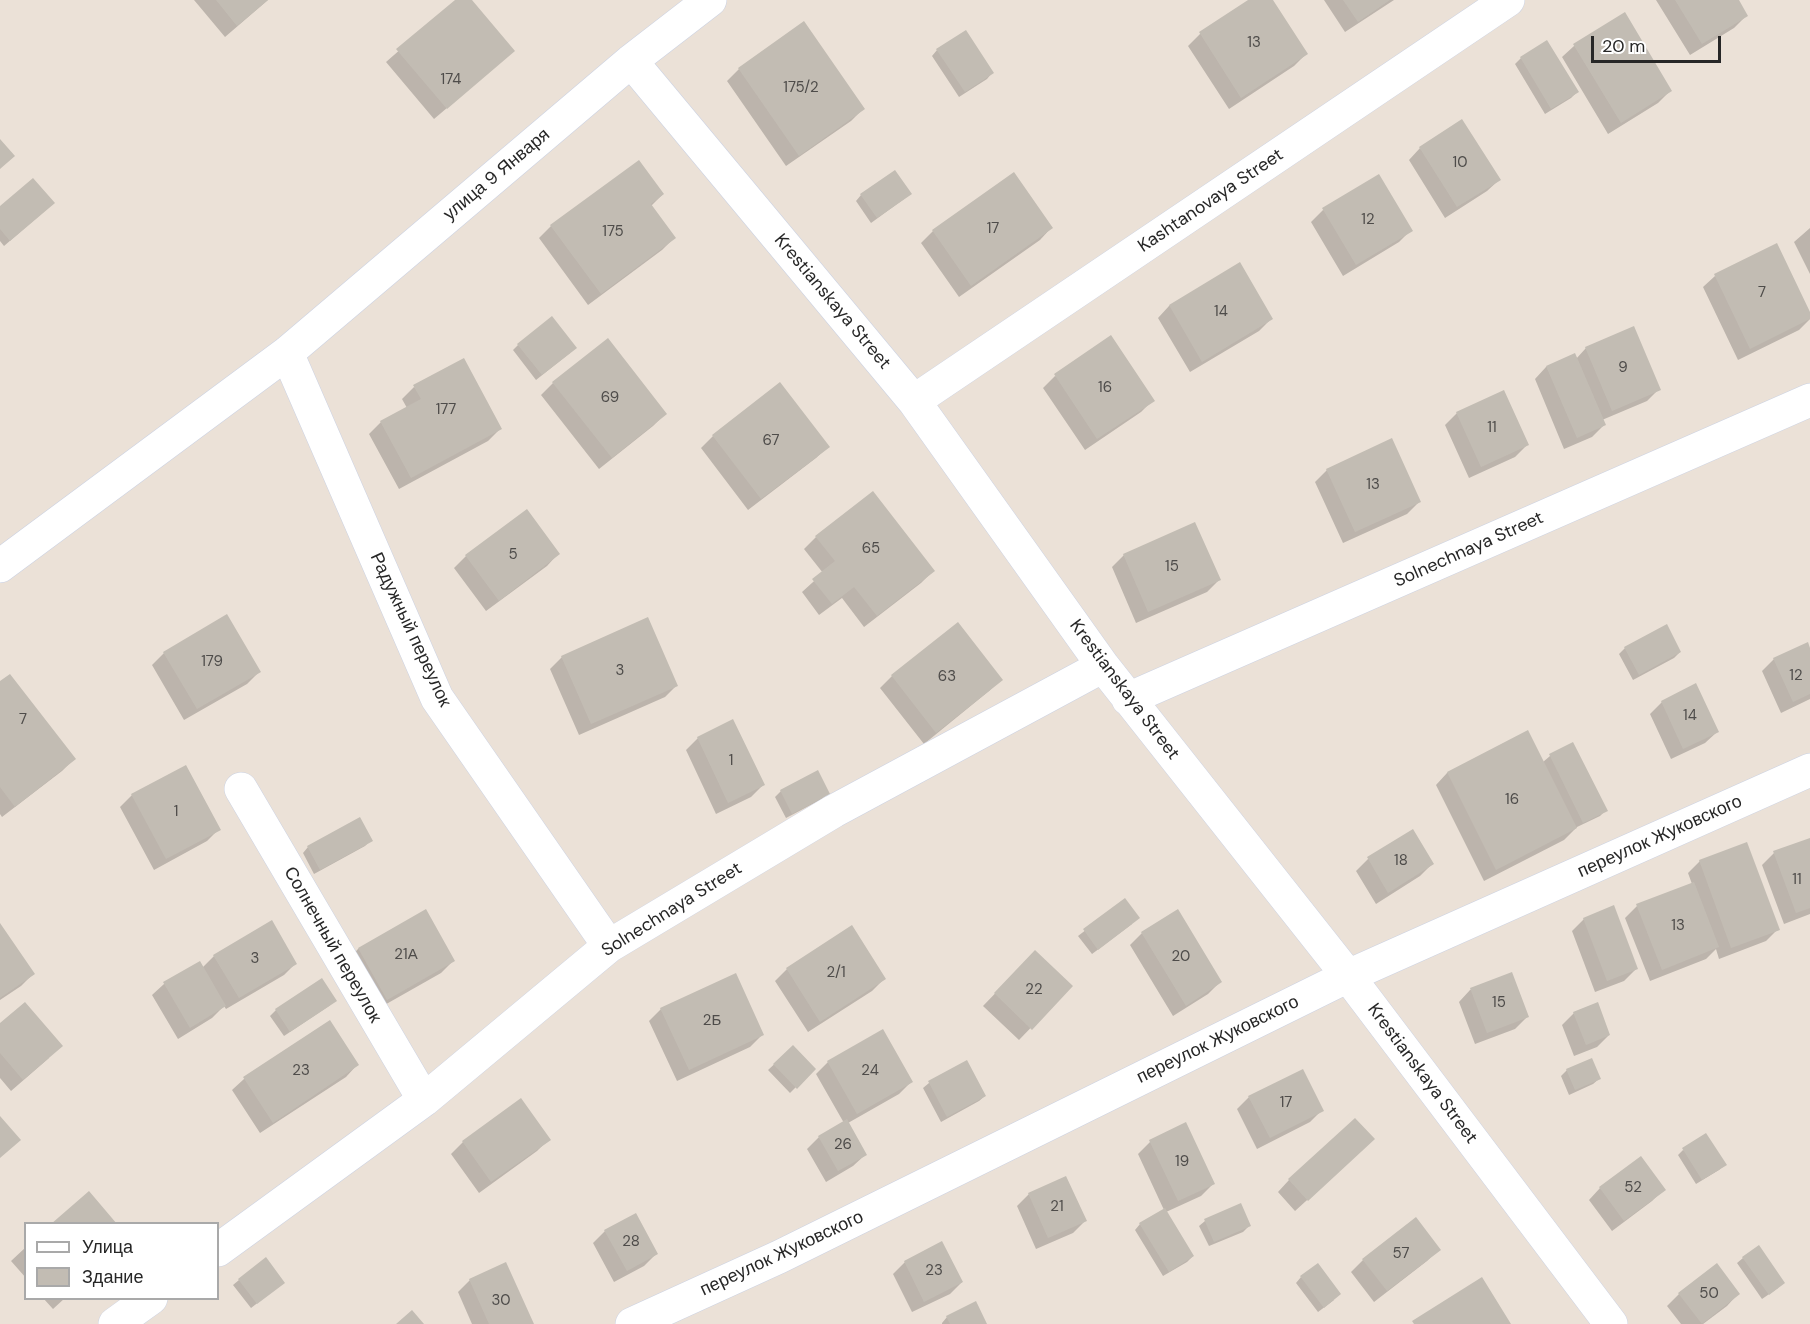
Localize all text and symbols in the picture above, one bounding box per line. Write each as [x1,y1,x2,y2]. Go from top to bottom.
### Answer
scale bar [1594,24,1724,62]
house number: 13 [1247,34,1261,52]
text: 20 m [1602,34,1645,58]
house number: 174 [441,71,461,89]
house number: 175/2 [783,79,819,97]
street label: улица 9 Января [439,124,555,226]
street label: Kashtanovaya Street [1134,144,1288,258]
house number: 10 [1453,154,1467,172]
house number: 12 [1361,211,1375,229]
house number: 17 [987,220,999,238]
house number: 175 [602,223,624,241]
street label: Krestianskaya Street [769,230,895,374]
house number: 7 [1758,284,1766,302]
house number: 14 [1214,303,1228,321]
house number: 9 [1618,359,1628,377]
house number: 16 [1098,379,1112,397]
house number: 69 [601,389,619,407]
house number: 177 [436,401,456,419]
house number: 11 [1487,419,1497,437]
house number: 67 [762,432,780,450]
house number: 13 [1366,476,1380,494]
street label: Solnechnaya Street [1391,507,1547,593]
house number: 65 [862,540,880,558]
house number: 5 [508,546,518,564]
street label: Радужный переулок [365,549,455,711]
house number: 15 [1165,558,1179,576]
street label: Krestianskaya Street [1064,616,1184,764]
house number: 179 [201,653,223,671]
house number: 3 [616,662,624,680]
house number: 12 [1789,667,1803,685]
house number: 63 [938,668,956,686]
house number: 14 [1683,707,1697,725]
house number: 7 [19,711,27,729]
house number: 1 [729,752,733,770]
house number: 16 [1505,791,1519,809]
street label: переулок Жуковского [1574,791,1746,883]
house number: 1 [174,803,178,821]
house number: 18 [1394,852,1408,870]
street label: Solnechnaya Street [598,858,746,962]
street label: Солнечный переулок [279,863,385,1027]
house number: 11 [1792,871,1802,889]
house number: 13 [1671,917,1685,935]
house number: 21А [394,946,418,964]
house number: 20 [1172,948,1190,966]
house number: 3 [251,950,259,968]
house number: 2/1 [826,964,846,982]
house number: 22 [1025,981,1043,999]
street label: переулок Жуковского [1133,991,1303,1089]
house number: 15 [1492,994,1506,1012]
street label: Krestianskaya Street [1362,1000,1482,1148]
house number: 2Б [703,1012,721,1030]
house number: 23 [292,1062,310,1080]
house number: 24 [861,1062,879,1080]
house number: 17 [1280,1094,1292,1112]
house number: 26 [834,1136,852,1154]
house number: 19 [1175,1153,1189,1171]
house number: 52 [1624,1179,1642,1197]
house number: 21 [1050,1198,1064,1216]
street label: переулок Жуковского [697,1207,867,1301]
legend [24,1222,219,1300]
house number: 28 [622,1233,640,1251]
text: Улица [82,1235,133,1259]
house number: 57 [1393,1245,1409,1263]
house number: 23 [925,1262,943,1280]
text: Здание [82,1265,143,1289]
house number: 50 [1699,1285,1719,1303]
house number: 30 [491,1292,511,1310]

